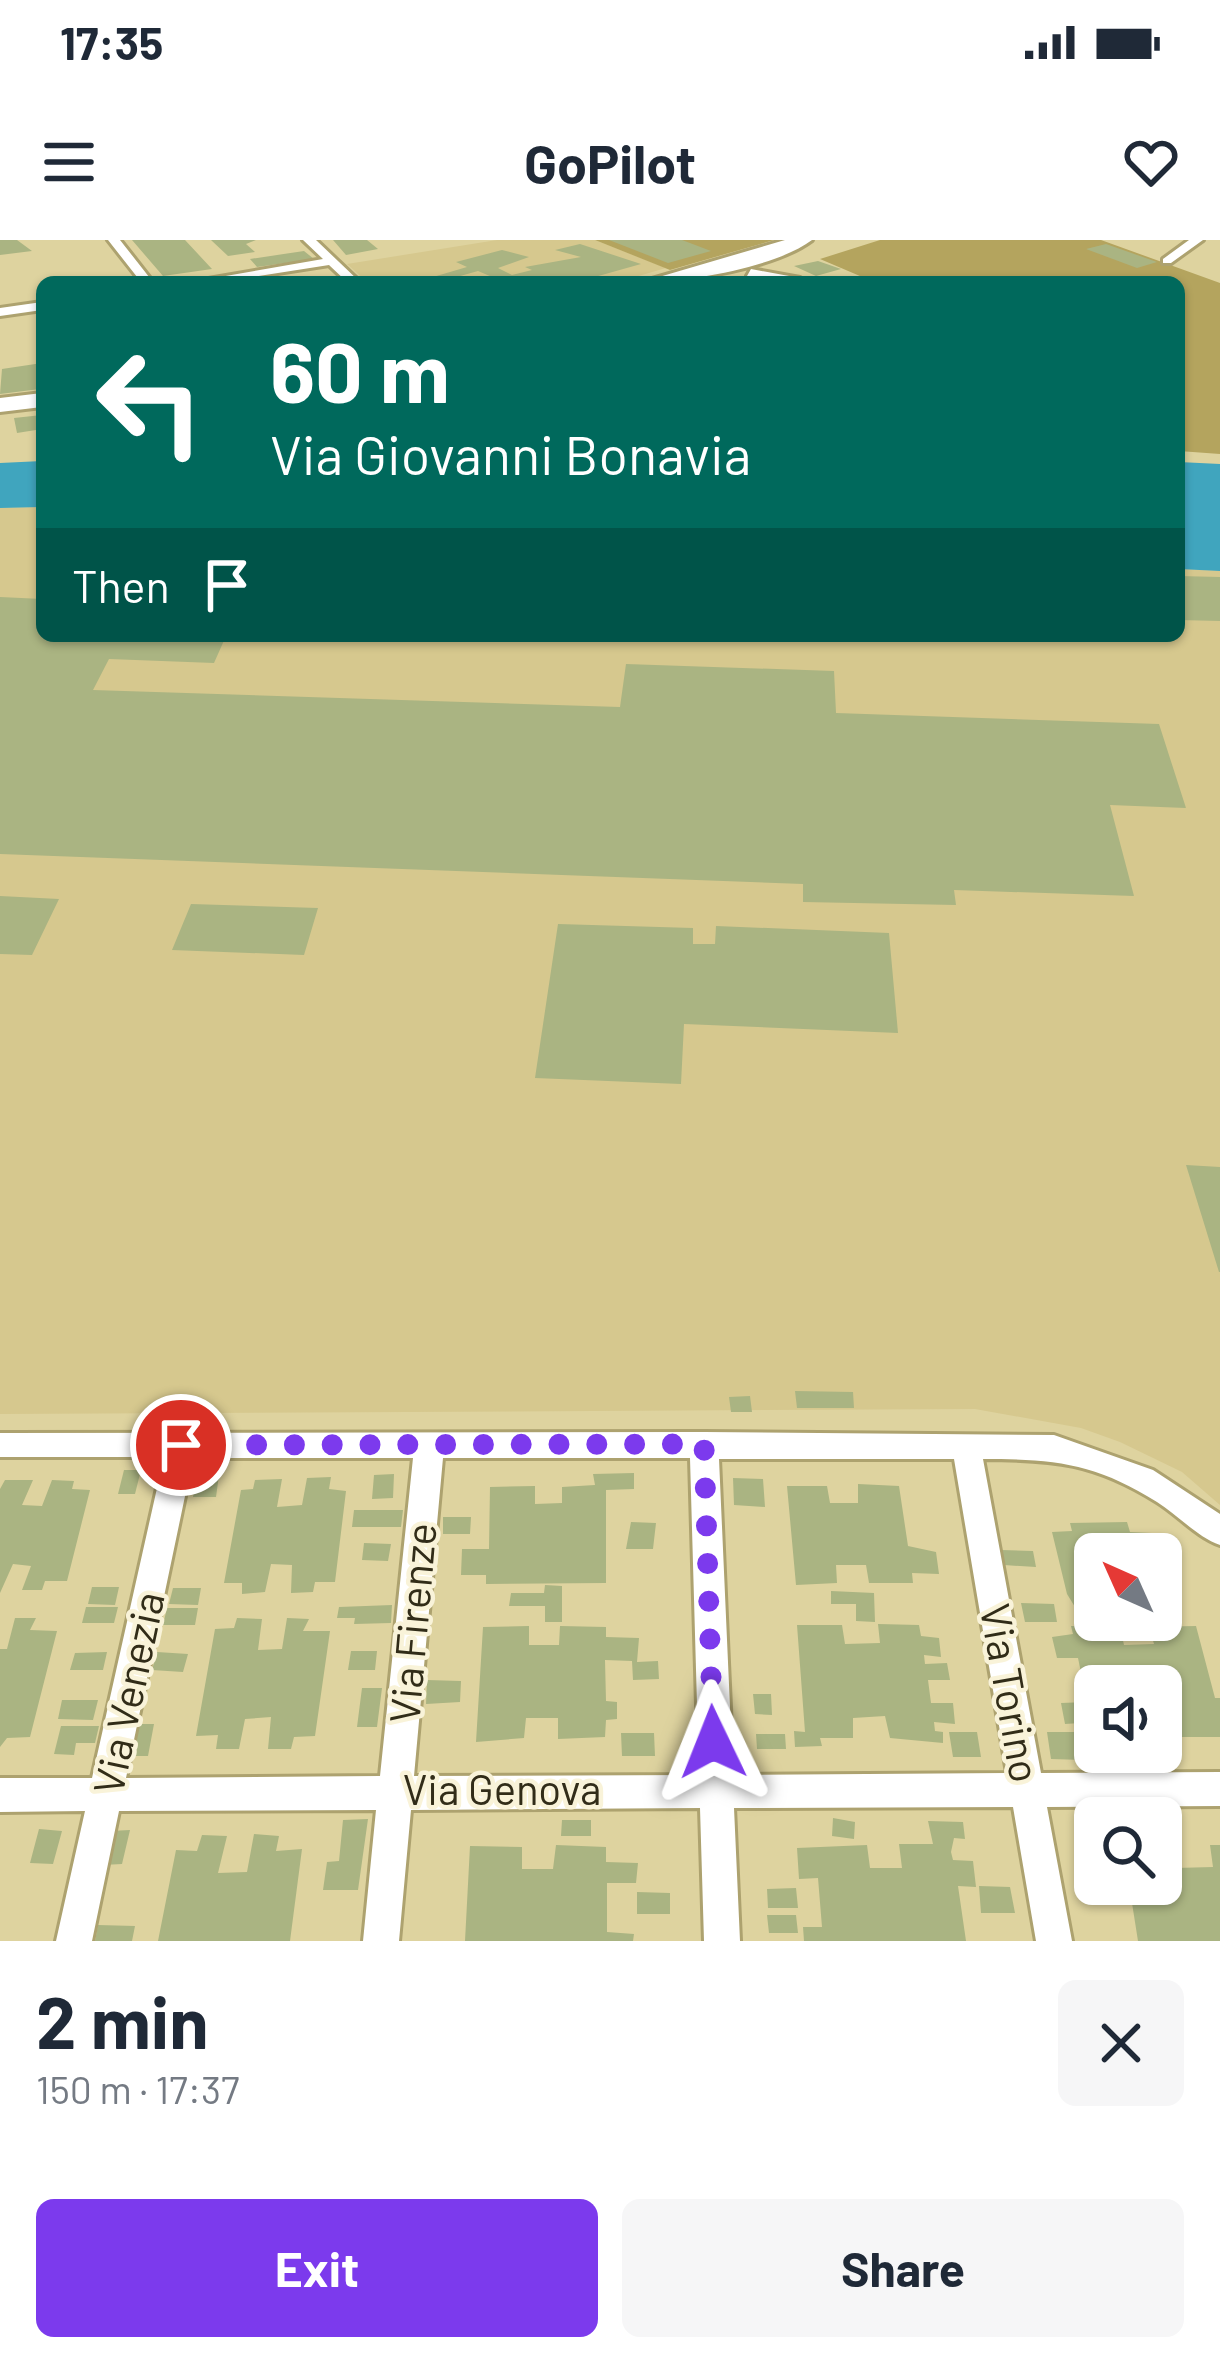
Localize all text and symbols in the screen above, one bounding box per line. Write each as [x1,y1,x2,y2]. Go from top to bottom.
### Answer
text: 17:35 [60,15,163,69]
icon: menu [36,129,102,195]
icon: heart [1118,129,1184,195]
text: GoPilot [524,130,696,195]
text: 60 m [270,319,450,420]
icon: left [72,324,228,480]
text: Via Giovanni Bonavia [270,421,751,486]
icon: arrive [194,552,260,618]
text: Then [72,558,170,612]
pin [130,1394,232,1496]
icon: arrive [148,1412,214,1478]
street label: Via Firenze [377,1520,445,1725]
north arrow [1074,1533,1182,1641]
map controls [1074,1533,1182,1905]
street label: Via Venezia [81,1587,173,1799]
street label: Via Torino [972,1599,1052,1786]
button: sound [1074,1665,1182,1773]
position arrow [650,1679,776,1805]
street label: Via Genova [403,1763,601,1813]
button: search [1074,1797,1182,1905]
text: 2 min [36,1977,209,2063]
button: close [1058,1980,1184,2106]
text: 150 m · 17:37 [36,2065,239,2112]
button: Exit [36,2199,598,2337]
button: Share [622,2199,1184,2337]

